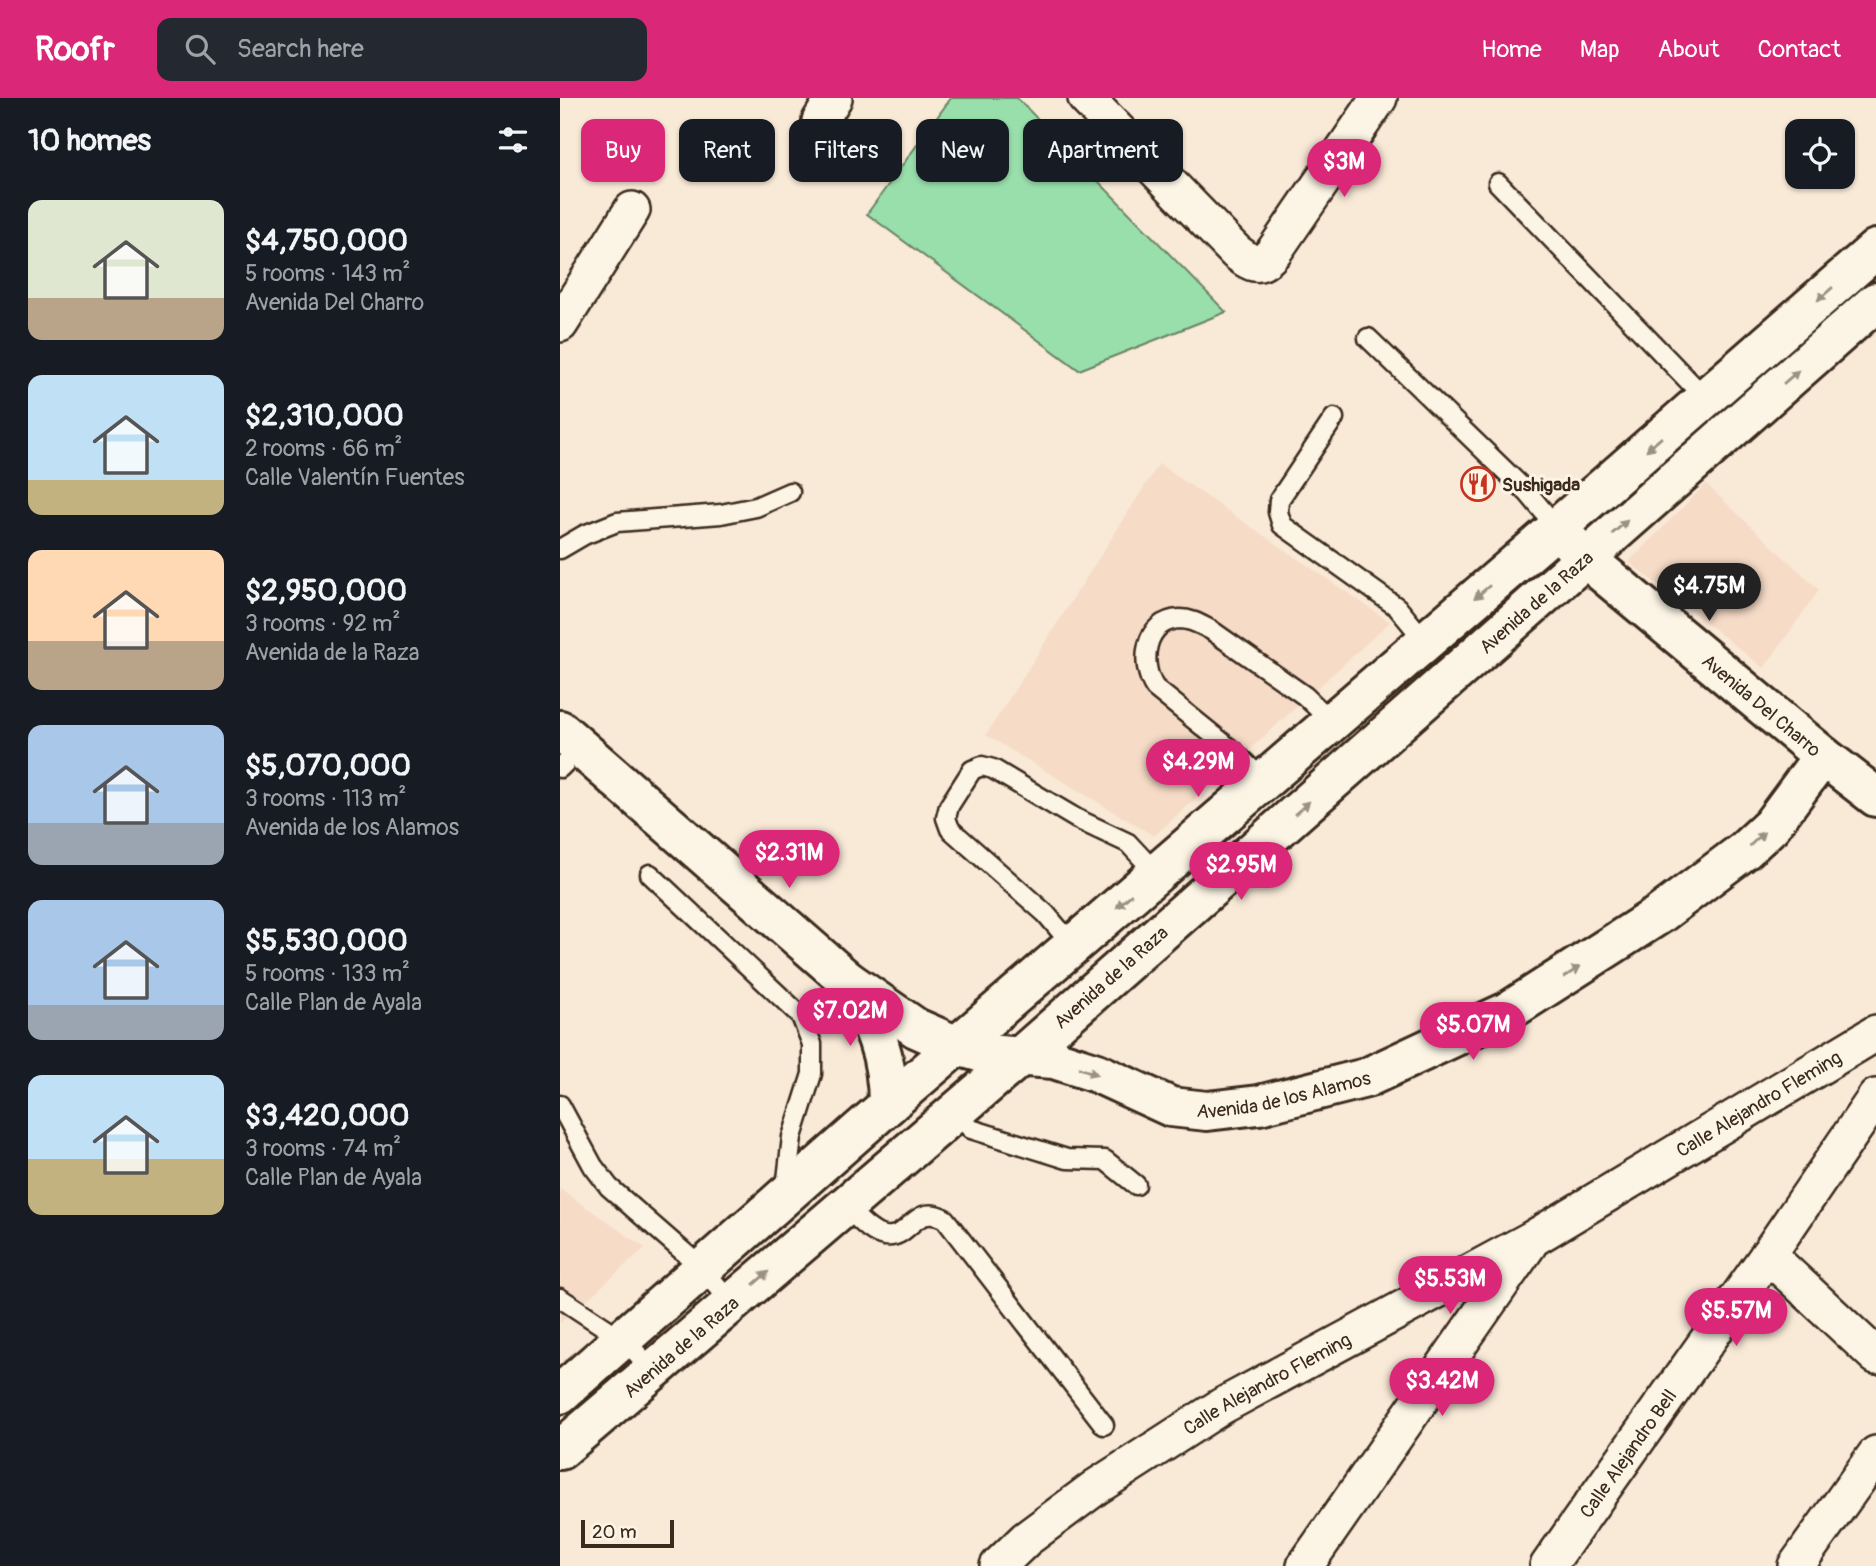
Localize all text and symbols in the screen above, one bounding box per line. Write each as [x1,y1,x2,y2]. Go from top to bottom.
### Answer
search box [157,18,647,81]
text: Roofr [35,29,115,70]
icon: search [181,30,219,68]
text: Search here [237,33,364,65]
text: Home [1481,35,1542,64]
text: Map [1580,35,1620,64]
text: About [1658,35,1720,64]
text: Contact [1758,35,1841,64]
chip: Buy [581,119,665,182]
chip: Rent [679,119,775,182]
chip: Filters [789,119,902,182]
chip: New [916,119,1009,182]
chip: Apartment [1023,119,1183,182]
map controls [1785,119,1855,189]
button: locate [1785,119,1855,189]
icon: filters [494,121,532,159]
text: 10 homes [28,122,151,159]
pin: $3M [1310,140,1378,199]
text: $3M [1323,147,1365,176]
text: $4,750,000 [245,222,408,259]
icon: home [84,228,168,312]
text: 5 rooms · 143 m² [245,259,410,288]
one-way arrow [1816,286,1834,302]
text: Avenida Del Charro [245,288,424,317]
one-way arrow [1782,369,1800,385]
text: $2,310,000 [245,397,404,434]
icon: home [84,403,168,487]
text: 2 rooms · 66 m² [245,434,402,463]
one-way arrow [1645,436,1663,452]
text: Calle Valentín Fuentes [245,463,464,492]
restaurant icon: Sushigada [1459,465,1497,503]
place label: Sushigada [1502,473,1580,497]
one-way arrow [1611,520,1628,536]
street label: Avenida de la Raza [1475,546,1599,659]
pin: $4.75M [1652,564,1766,623]
text: $4.75M [1673,571,1745,600]
text: $2,950,000 [245,572,407,609]
icon: home [84,578,168,662]
one-way arrow [1473,584,1490,599]
text: 3 rooms · 92 m² [245,609,400,638]
text: Avenida de la Raza [245,638,420,667]
street label: Avenida Del Charro [1697,649,1826,762]
pin: $4.29M [1141,740,1255,799]
text: $5,070,000 [245,747,411,784]
text: $4.29M [1162,747,1234,776]
icon: home [84,753,168,837]
text: 3 rooms · 113 m² [245,784,406,813]
one-way arrow [1294,800,1311,816]
text: Avenida de los Alamos [245,813,459,842]
pin: $2.31M [732,830,846,890]
one-way arrow [1748,832,1765,848]
text: $2.31M [755,838,823,867]
pin: $2.95M [1184,842,1298,902]
text: $2.95M [1205,850,1277,879]
one-way arrow [1116,893,1133,909]
street label: Avenida de la Raza [1049,921,1173,1034]
text: $5,530,000 [245,922,408,959]
icon: home [84,928,168,1012]
text: 5 rooms · 133 m² [245,959,410,988]
one-way arrow [1563,965,1582,978]
text: Calle Plan de Ayala [245,988,422,1017]
pin: $7.02M [793,988,907,1048]
text: $7.02M [813,996,887,1025]
pin: $5.07M [1416,1002,1530,1062]
text: $5.07M [1436,1010,1510,1039]
street label: Calle Alejandro Fleming [1672,1046,1846,1163]
one-way arrow [1078,1066,1099,1077]
street label: Avenida de los Alamos [1196,1066,1374,1124]
text: $3,420,000 [245,1097,409,1134]
icon: home [84,1103,168,1187]
text: 3 rooms · 74 m² [245,1134,401,1163]
text: Calle Plan de Ayala [245,1163,422,1192]
pin: $5.53M [1393,1256,1507,1316]
text: $5.53M [1414,1264,1486,1293]
one-way arrow [752,1270,770,1286]
pin: $5.57M [1679,1288,1793,1348]
street label: Avenida de la Raza [619,1291,744,1403]
text: $5.57M [1700,1296,1772,1325]
street label: Calle Alejandro Fleming [1179,1328,1355,1441]
pin: $3.42M [1385,1358,1499,1418]
text: $3.42M [1405,1366,1479,1395]
street label: Calle Alejandro Bell [1575,1385,1682,1523]
scale bar [581,1517,674,1549]
text: 20 m [592,1520,637,1544]

